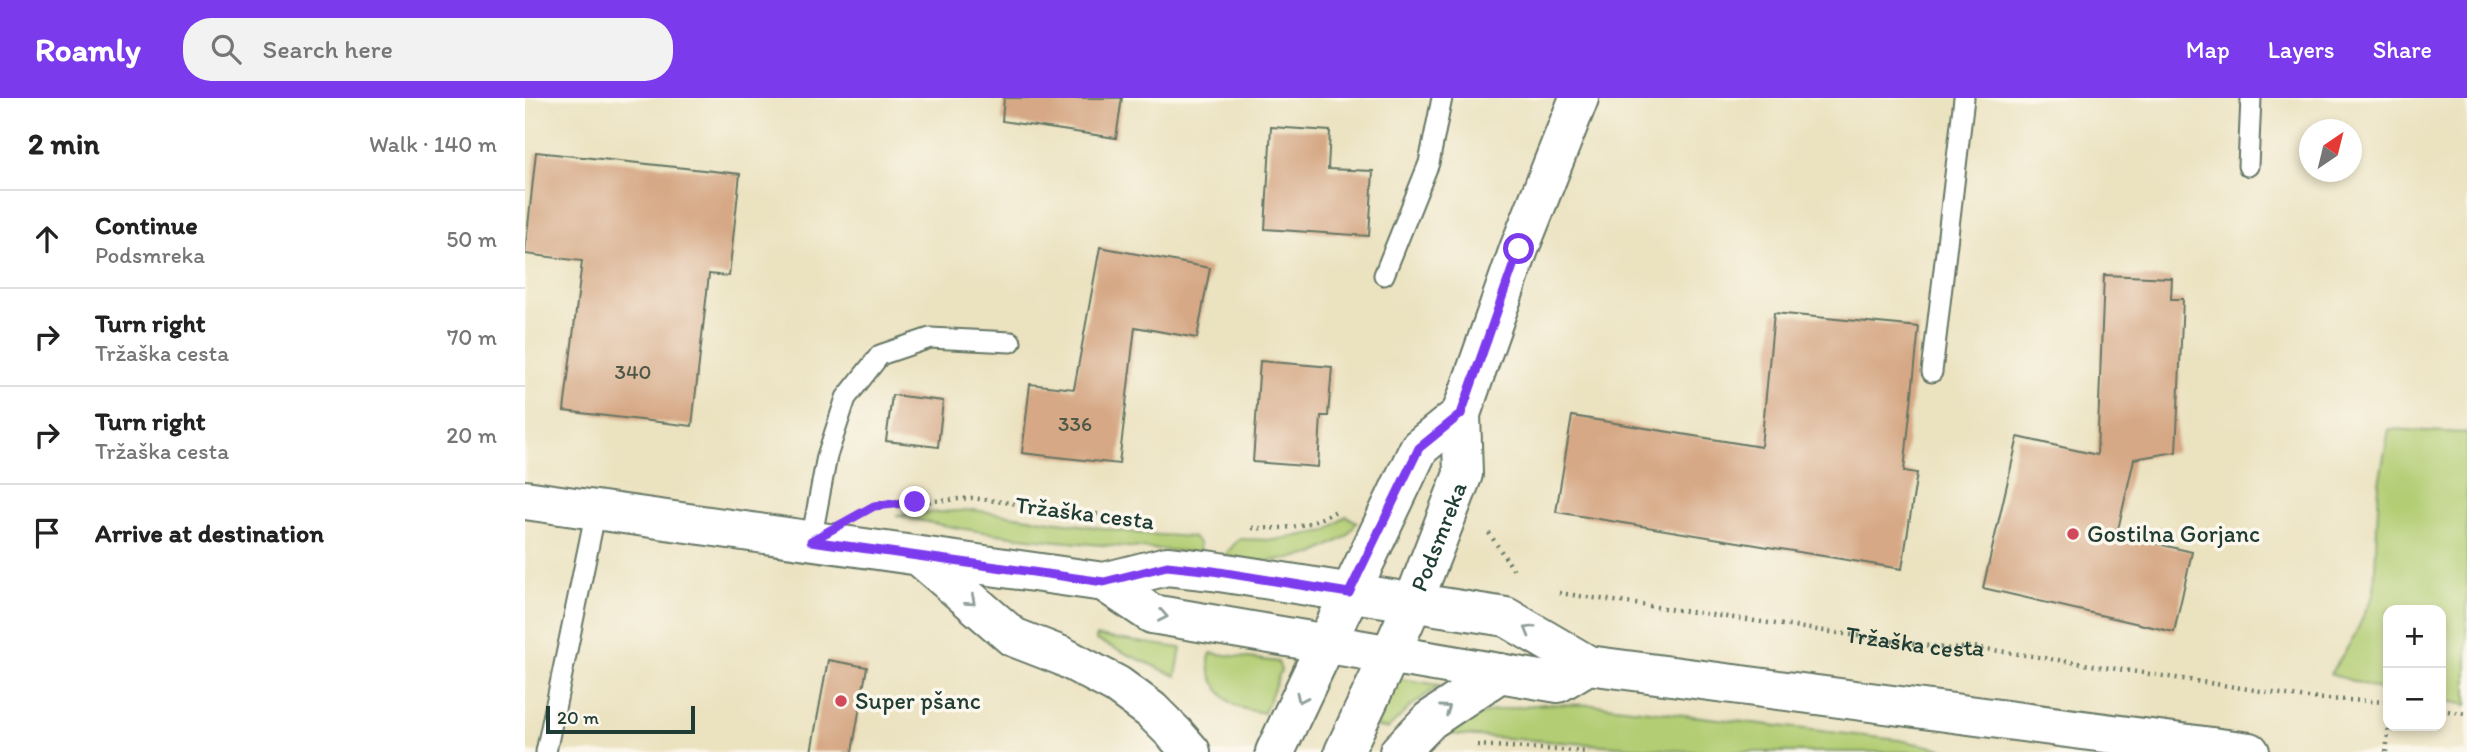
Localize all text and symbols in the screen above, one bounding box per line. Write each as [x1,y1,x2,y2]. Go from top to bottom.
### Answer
search box [183,18,673,81]
text: Roamly [35,30,141,69]
icon: search [207,30,245,68]
text: Search here [263,33,393,65]
text: Map [2186,35,2230,64]
text: Layers [2268,35,2335,64]
text: Share [2373,35,2432,64]
north arrow [2299,119,2362,182]
text: 2 min [28,125,99,162]
text: Walk · 140 m [369,130,497,158]
text: Continue [95,209,198,241]
icon: ahead [28,220,66,258]
text: 50 m [446,225,497,253]
route start [1503,233,1534,264]
text: Podsmreka [95,241,205,269]
text: Turn right [95,307,206,339]
icon: right [28,318,66,356]
text: 70 m [447,323,497,351]
text: Tržaška cesta [95,339,229,367]
house number: 340 [614,359,652,384]
text: Turn right [95,405,206,437]
house number: 336 [1058,411,1092,436]
icon: right [28,416,66,454]
text: 20 m [446,421,497,449]
text: Tržaška cesta [95,437,229,465]
street label: Podsmreka [1404,477,1473,595]
route end [899,486,930,517]
street label: Tržaška cesta [1014,490,1157,535]
icon: arrive [28,514,66,552]
text: Arrive at destination [95,517,324,549]
place label: Gostilna Gorjanc [2087,519,2260,548]
marker: Gostilna Gorjanc [2065,526,2081,542]
one-way arrow [963,593,976,605]
map controls [2383,605,2446,731]
button: + [2383,605,2446,668]
one-way arrow [1157,607,1169,622]
street label: Tržaška cesta [1844,619,1988,663]
one-way arrow [1524,626,1537,639]
button: − [2383,668,2446,731]
place label: Super pšanc [855,686,981,715]
one-way arrow [1295,691,1309,703]
marker: Super pšanc [833,693,849,709]
scale bar [546,703,695,735]
one-way arrow [1438,705,1451,717]
text: 20 m [557,706,599,729]

